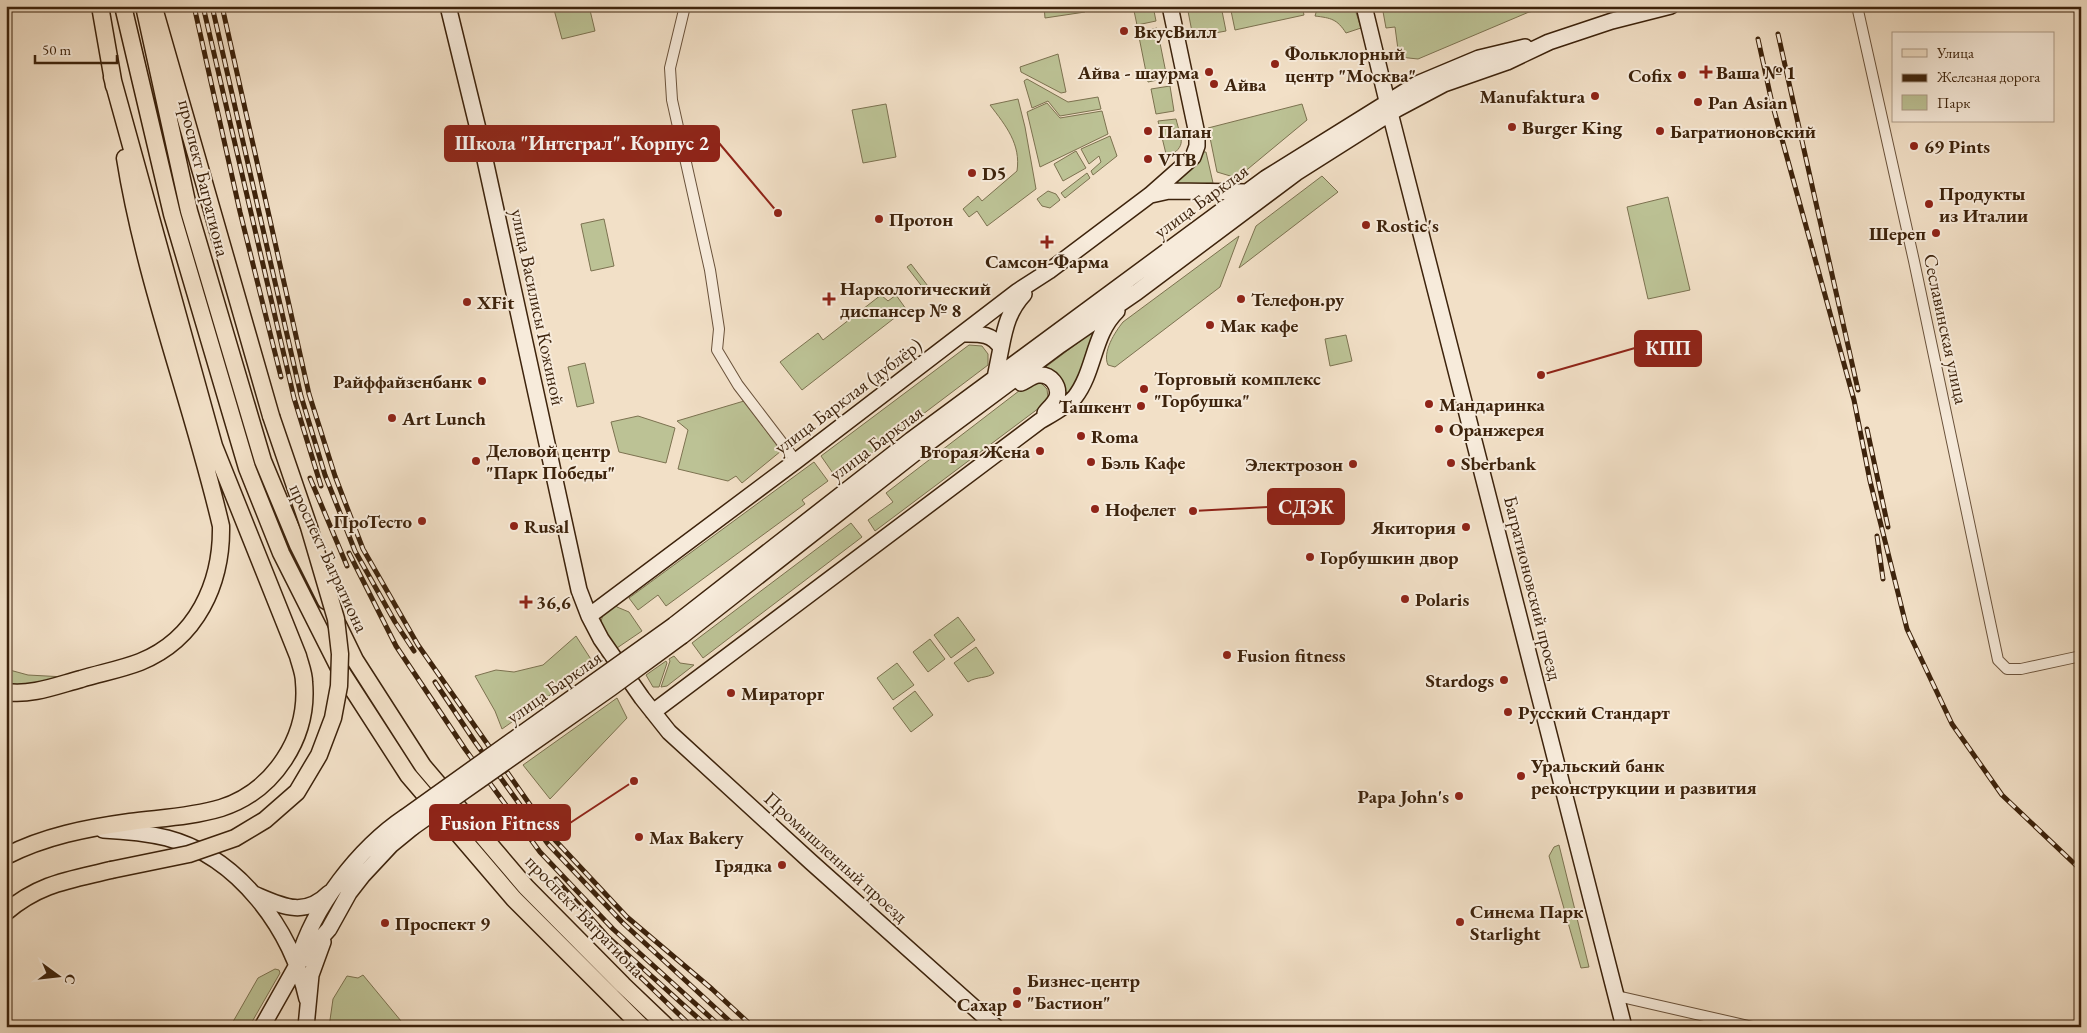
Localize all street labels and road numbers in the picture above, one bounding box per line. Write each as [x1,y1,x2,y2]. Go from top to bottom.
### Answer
street label: проспект Багратиона [172,97,236,260]
street label: улица Барклая [1149,158,1254,244]
street label: улица Василисы Кожиной [505,206,571,408]
street label: Сеславинская улица [1918,251,1974,407]
street label: улица Барклая (дублёр) [770,333,926,459]
street label: улица Барклая [825,400,927,486]
street label: проспект Багратиона [284,480,375,637]
street label: Багратионовский проезд [1498,493,1568,683]
street label: улица Барклая [501,645,607,729]
street label: Промышленный проезд [759,786,913,928]
street label: проспект Багратиона [520,849,650,983]

